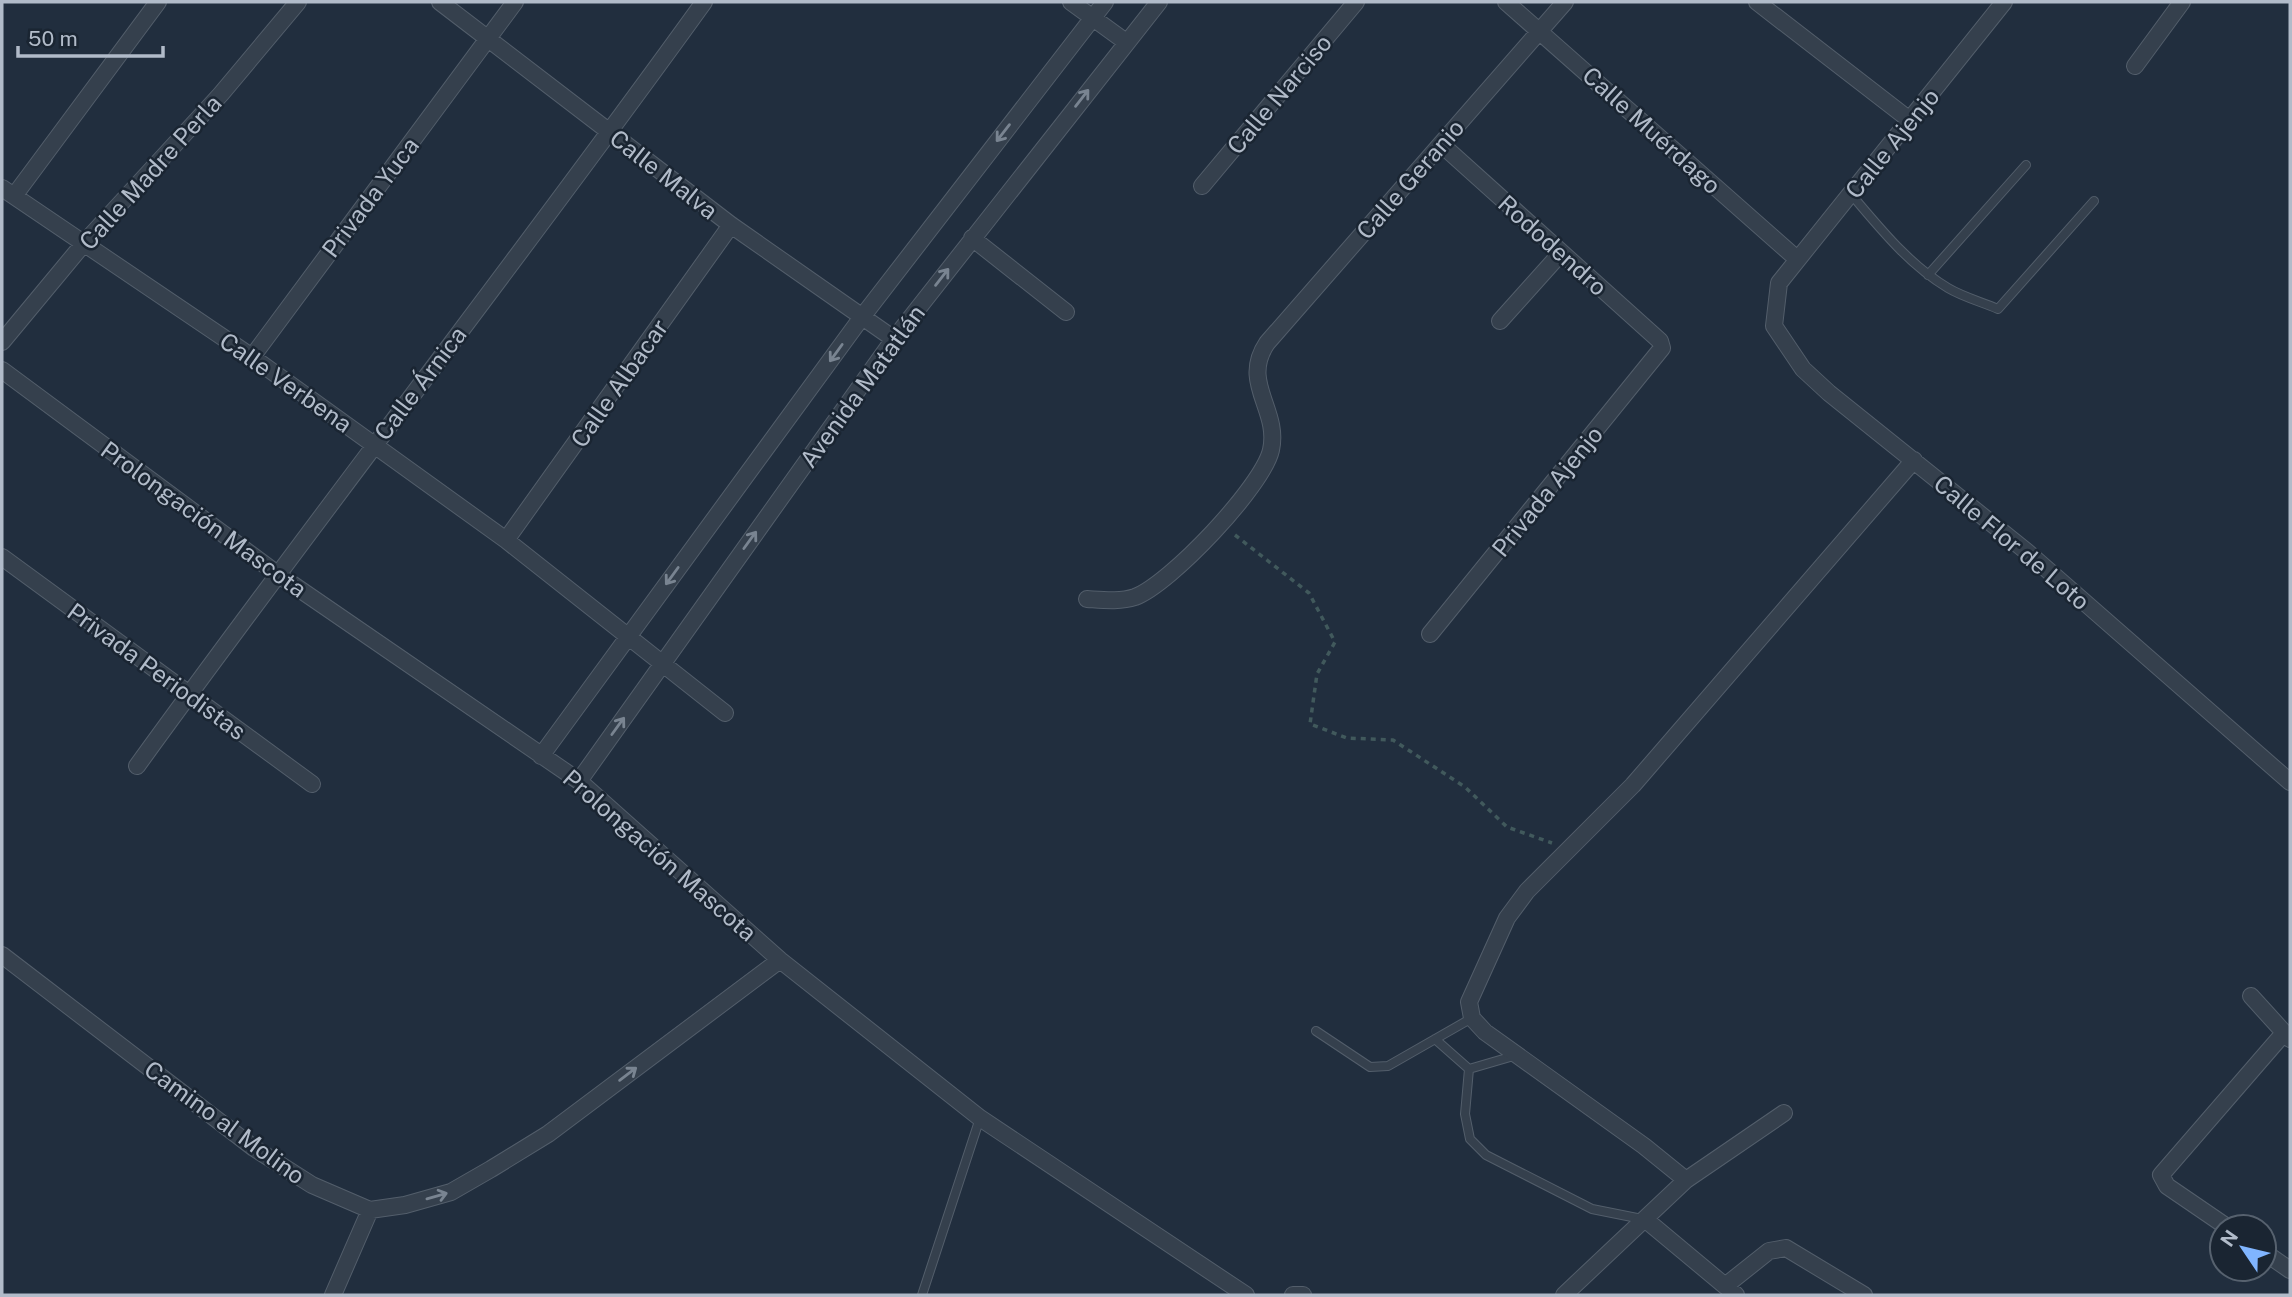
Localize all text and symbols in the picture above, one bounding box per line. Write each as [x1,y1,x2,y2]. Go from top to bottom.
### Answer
scale bar [18,14,163,58]
text: 50 m [28,26,78,51]
street label: Calle Narciso [1221,28,1337,160]
street label: Calle Muérdago [1577,61,1727,199]
street label: Calle Ajenjo [1839,82,1945,204]
street label: Calle Madre Perla [73,89,227,255]
one-way arrow [1075,90,1090,108]
street label: Calle Geranio [1350,113,1470,245]
street label: Calle Malva [605,123,723,225]
one-way arrow [996,123,1010,142]
street label: Privada Yuca [316,132,424,262]
street label: Rododendro [1493,189,1613,301]
one-way arrow [934,269,949,287]
street label: Avenida Matatlán [794,299,930,473]
street label: Calle Albacar [565,314,673,452]
street label: Calle Árnica [368,321,472,445]
street label: Calle Verbena [215,326,357,438]
one-way arrow [828,343,843,362]
street label: Privada Ajenjo [1486,420,1608,562]
street label: Prolongación Mascota [96,435,312,603]
street label: Calle Flor de Loto [1929,469,2095,615]
one-way arrow [743,531,757,550]
one-way arrow [665,566,679,585]
street label: Privada Periodistas [62,597,252,745]
one-way arrow [611,717,625,736]
street label: Prolongación Mascota [558,763,762,947]
street label: Camino al Molino [139,1054,311,1190]
one-way arrow [618,1067,637,1082]
one-way arrow [425,1188,447,1201]
north arrow [2208,1213,2278,1283]
text: N [2216,1226,2242,1251]

